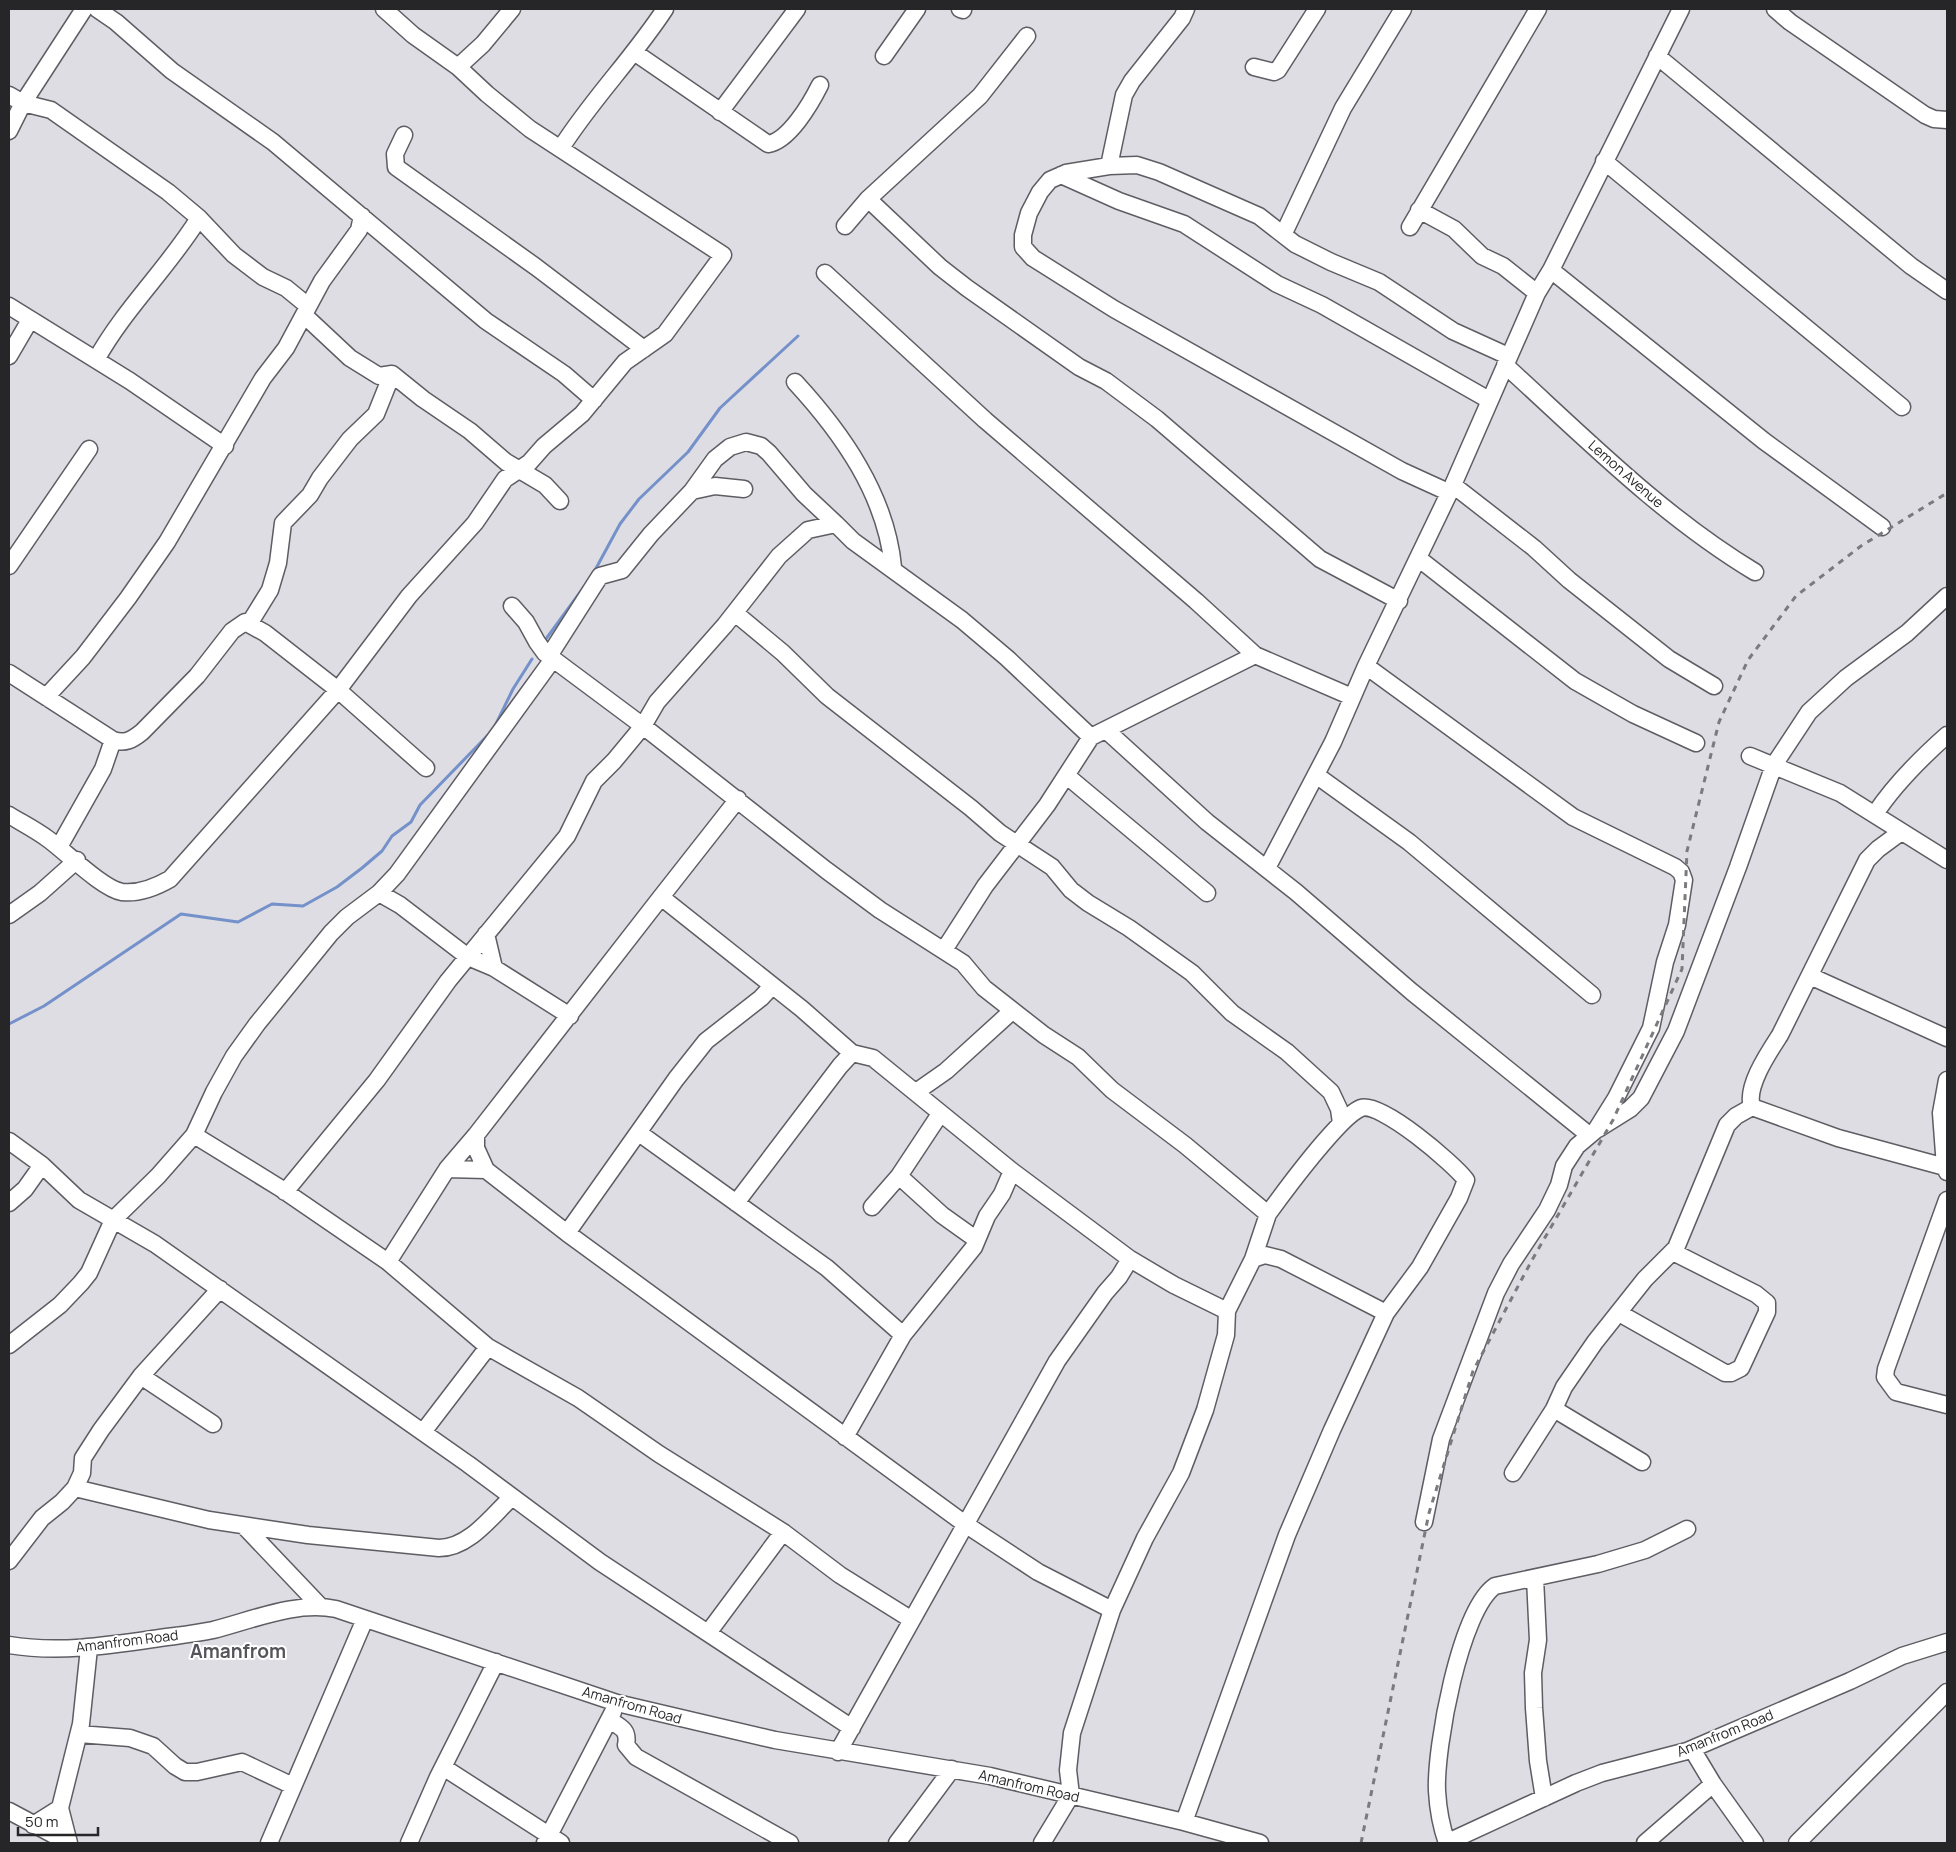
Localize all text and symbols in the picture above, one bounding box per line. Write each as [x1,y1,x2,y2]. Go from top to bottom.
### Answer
street label: Lemon Avenue [1585,436,1668,512]
street label: Amanfrom Road [75,1625,179,1656]
district label: Amanfrom [190,1638,286,1664]
street label: Amanfrom Road [580,1681,684,1728]
street label: Amanfrom Road [1674,1704,1776,1761]
street label: Amanfrom Road [977,1765,1081,1806]
scale bar [18,1804,98,1836]
text: 50 m [25,1811,59,1832]

